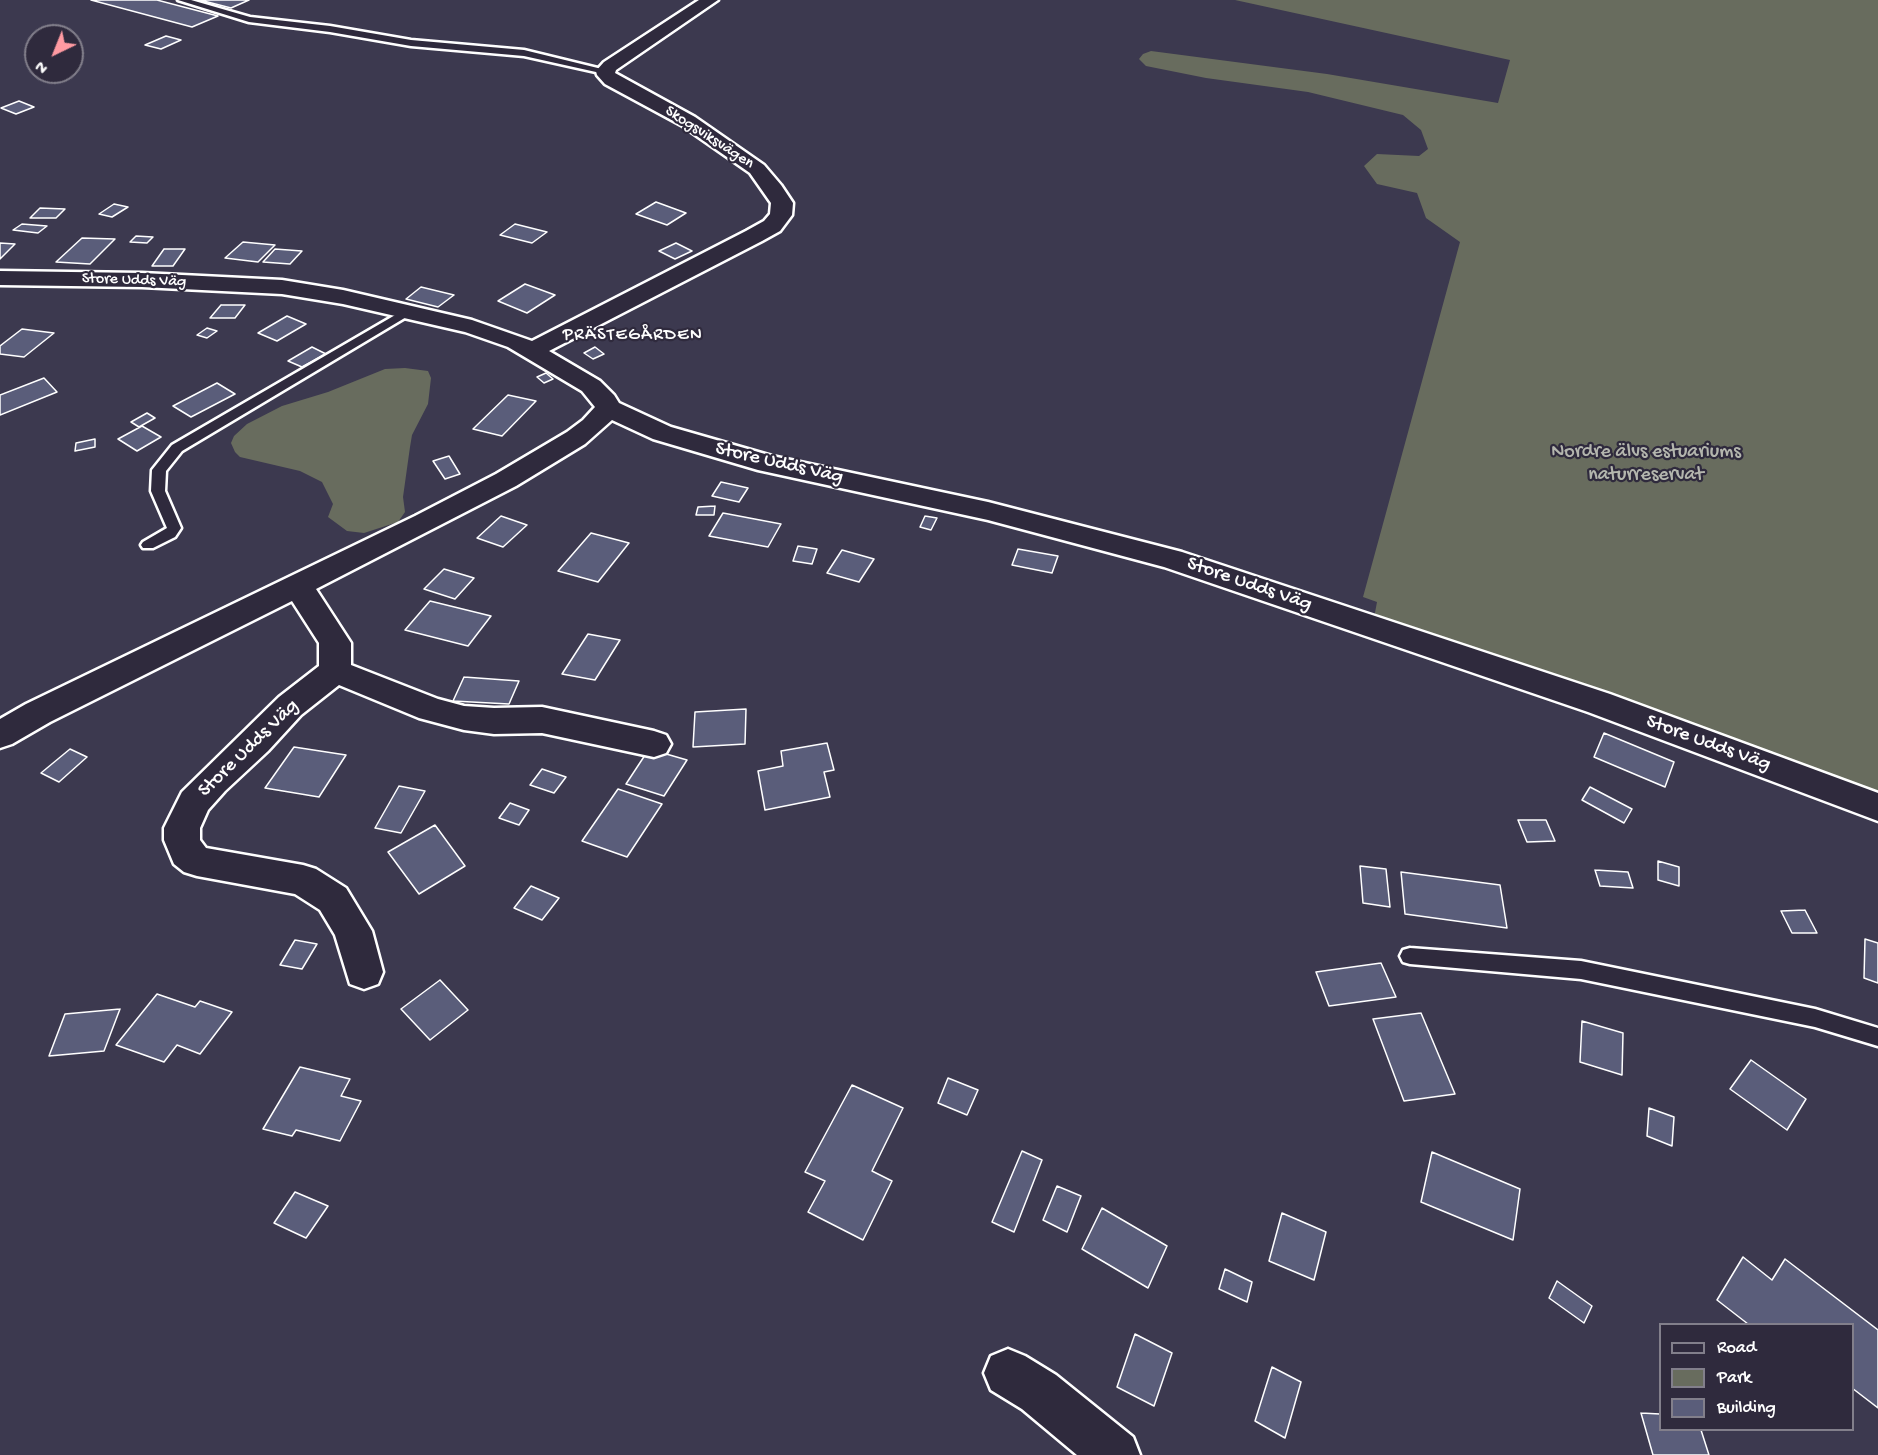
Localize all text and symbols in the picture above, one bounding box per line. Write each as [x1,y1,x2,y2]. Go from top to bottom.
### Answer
north arrow [24,24,84,84]
text: N [32,56,53,77]
street label: Skogsviksvägen [661,102,757,174]
street label: Store Udds Väg [81,270,187,292]
district label: PRÄSTEGÅRDEN [563,325,703,347]
street label: Store Udds Väg [713,438,845,490]
park label: Nordre älvs estuariums naturreservat [1551,441,1741,488]
street label: Store Udds Väg [1183,552,1315,618]
street label: Store Udds Väg [194,695,304,803]
street label: Store Udds Väg [1643,710,1773,778]
legend [1659,1323,1854,1431]
text: Road [1717,1338,1756,1359]
text: Park [1717,1368,1751,1389]
text: Building [1717,1398,1776,1419]

